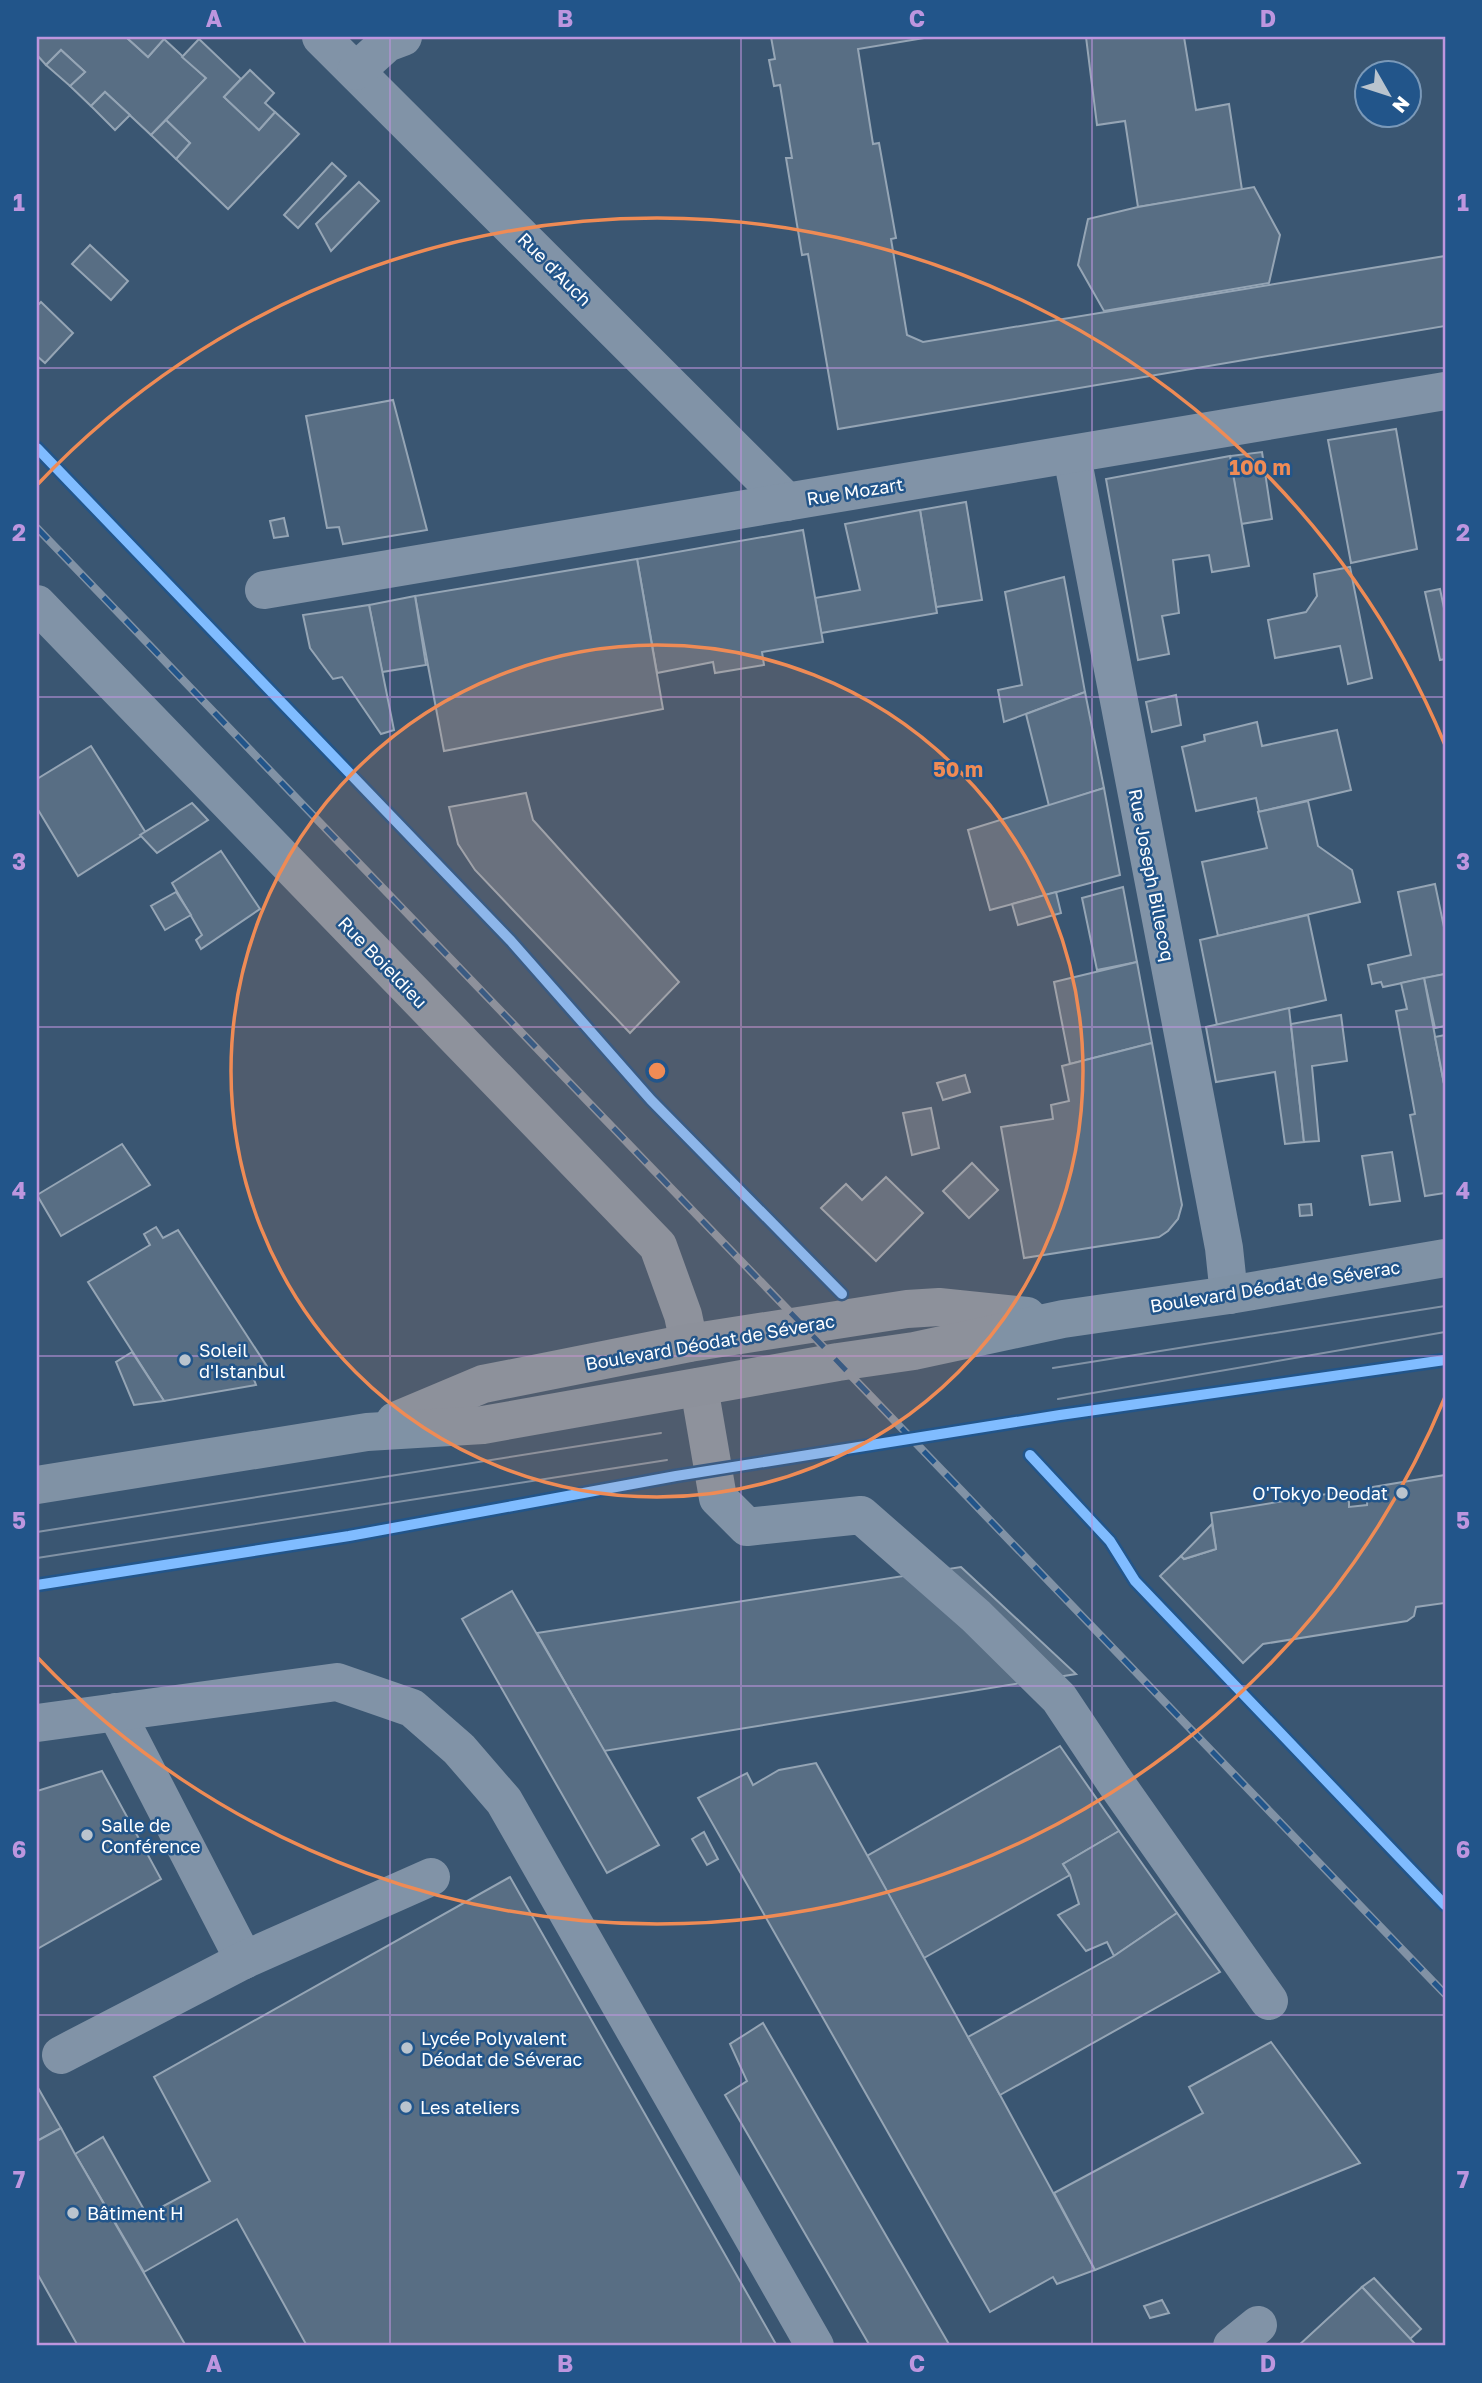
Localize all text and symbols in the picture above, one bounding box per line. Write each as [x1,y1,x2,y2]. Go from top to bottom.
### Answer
text: A [206,4,223,32]
text: B [557,4,573,32]
text: C [909,4,925,32]
text: D [1260,4,1276,32]
north arrow [1352,60,1422,130]
text: N [1388,92,1415,118]
text: 1 [13,188,25,216]
text: 1 [1457,188,1469,216]
street label: Rue d'Auch [514,228,596,310]
text: 100 m [1229,454,1291,480]
street label: Rue Mozart [805,472,905,510]
text: 2 [12,518,26,546]
text: 2 [1456,518,1470,546]
text: 50 m [933,756,983,782]
street label: Rue Joseph Billecoq [1124,787,1180,963]
text: 3 [12,847,26,875]
text: 3 [1456,847,1470,875]
street label: Rue Boieldieu [334,912,432,1012]
centre of rings [645,1059,669,1083]
text: 4 [12,1176,26,1204]
text: 4 [1456,1176,1470,1204]
street label: Boulevard Déodat de Séverac [1148,1255,1402,1317]
street label: Boulevard Déodat de Séverac [584,1309,837,1375]
place label: Soleil d'Istanbul [199,1339,286,1382]
marker: Soleil d'Istanbul [177,1352,193,1368]
place label: O'Tokyo Deodat [1252,1482,1388,1504]
marker: O'Tokyo Deodat [1394,1485,1410,1501]
text: 5 [12,1506,26,1534]
text: 5 [1456,1506,1470,1534]
place label: Salle de Conférence [101,1814,201,1857]
marker: Salle de Conférence [79,1827,95,1843]
text: 6 [12,1835,26,1863]
text: 6 [1456,1835,1470,1863]
place label: Lycée Polyvalent Déodat de Séverac [421,2027,582,2070]
marker: Lycée Polyvalent Déodat de Séverac [399,2040,415,2056]
place label: Les ateliers [420,2096,520,2118]
marker: Les ateliers [398,2099,414,2115]
text: 7 [13,2165,25,2193]
text: 7 [1457,2165,1469,2193]
place label: Bâtiment H [87,2202,184,2224]
marker: Bâtiment H [65,2205,81,2221]
text: A [206,2349,223,2377]
text: B [557,2349,573,2377]
text: C [909,2349,925,2377]
text: D [1260,2349,1276,2377]

